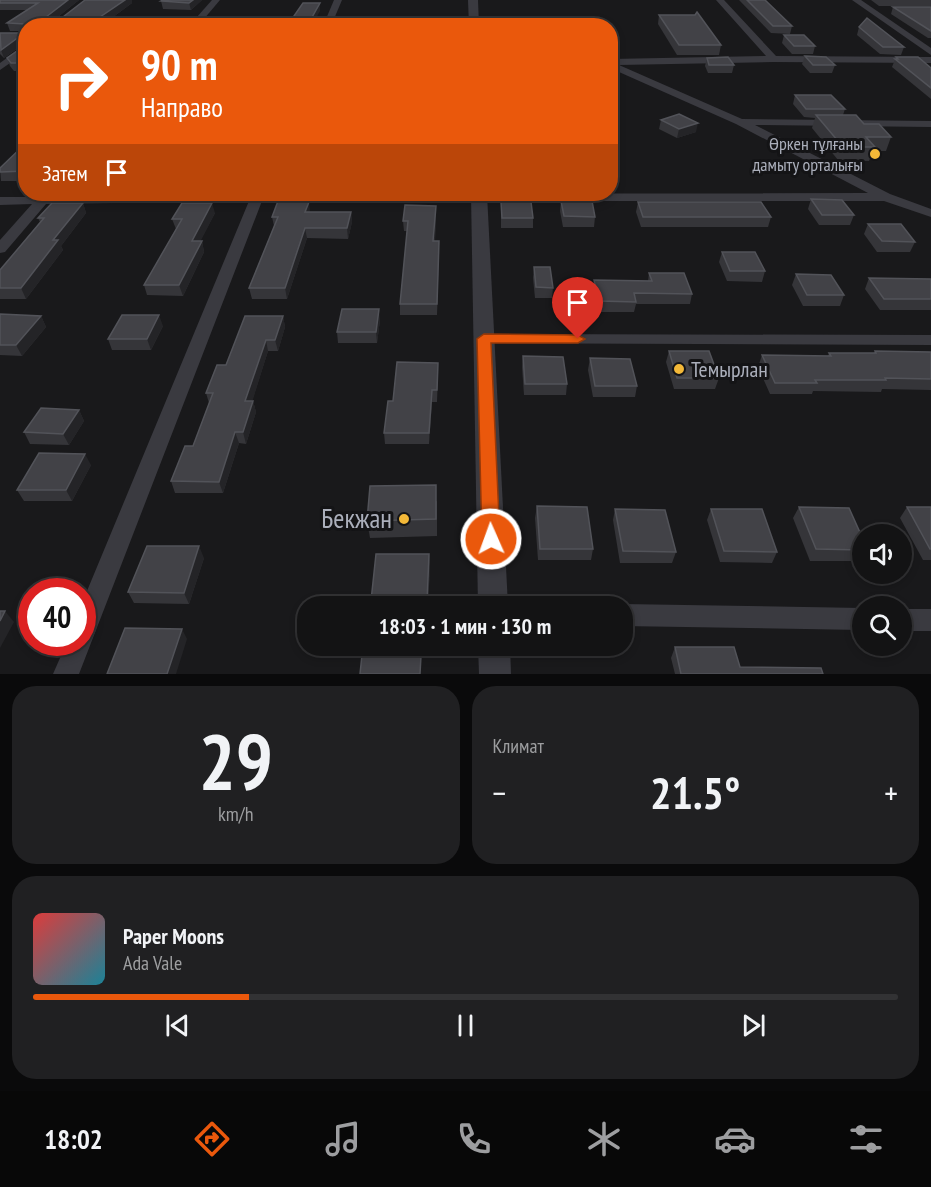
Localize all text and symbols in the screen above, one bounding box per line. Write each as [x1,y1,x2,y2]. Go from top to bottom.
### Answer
text: 90 m [141,37,218,92]
icon: right [42,42,120,120]
text: Направо [141,90,223,124]
place label: Өркен тұлғаны дамыту орталығы [752,132,863,176]
marker: Өркен тұлғаны дамыту орталығы [868,147,882,161]
icon: arrive [100,156,133,189]
text: Затем [42,159,88,187]
pin [552,277,603,339]
icon: arrive [561,286,594,319]
place label: Темырлан [691,355,768,383]
marker: Темырлан [672,362,686,376]
place label: Бекжан [321,501,392,535]
position arrow [459,507,523,571]
marker: Бекжан [397,512,411,526]
map controls [852,524,912,656]
button: sound [852,524,912,584]
speed limit sign: 40 [18,578,96,656]
button: search [852,596,912,656]
text: 18:03 · 1 мин · 130 m [379,612,551,640]
text: 29 [198,711,273,812]
text: Климат [493,733,544,759]
text: 21.5° [650,763,740,821]
text: − [493,771,506,814]
text: + [884,771,898,814]
text: km/h [218,801,253,827]
text: Paper Moons [123,922,224,950]
text: Ada Vale [123,950,182,976]
icon: previous [161,1009,194,1042]
icon: pause [449,1009,482,1042]
icon: next [737,1009,770,1042]
icon: directions [191,1118,233,1160]
icon: music [322,1118,364,1160]
icon: phone [453,1118,495,1160]
icon: climate [583,1118,625,1160]
icon: car [714,1118,756,1160]
icon: filters [845,1118,887,1160]
text: 18:02 [44,1122,103,1156]

